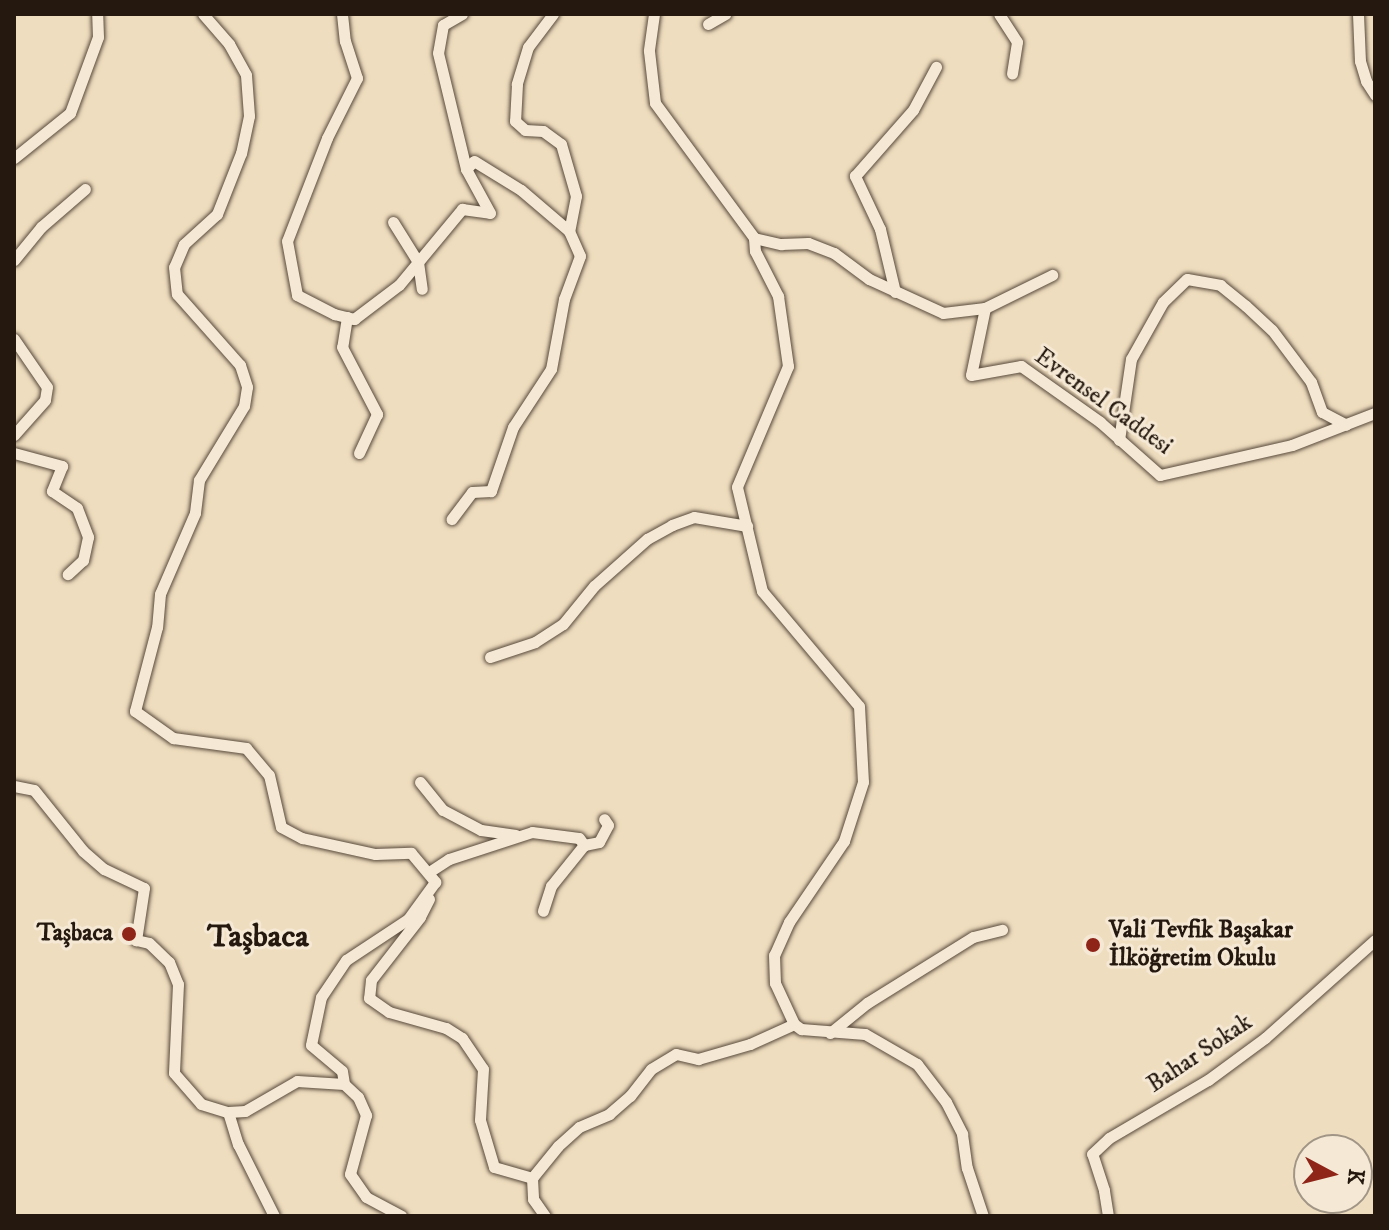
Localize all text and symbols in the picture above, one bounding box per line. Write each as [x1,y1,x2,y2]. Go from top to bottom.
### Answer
street label: Evrensel Caddesi [1029,342,1177,462]
place label: Vali Tevfik Başakar İlköğretim Okulu [1109,917,1293,973]
district label: Taşbaca [207,918,309,956]
place label: Taşbaca [37,920,113,948]
marker: Taşbaca [120,925,138,943]
marker: Vali Tevfik Başakar İlköğretim Okulu [1084,936,1102,954]
street label: Bahar Sokak [1142,1008,1258,1100]
north arrow [1293,1134,1373,1214]
text: K [1341,1167,1370,1186]

